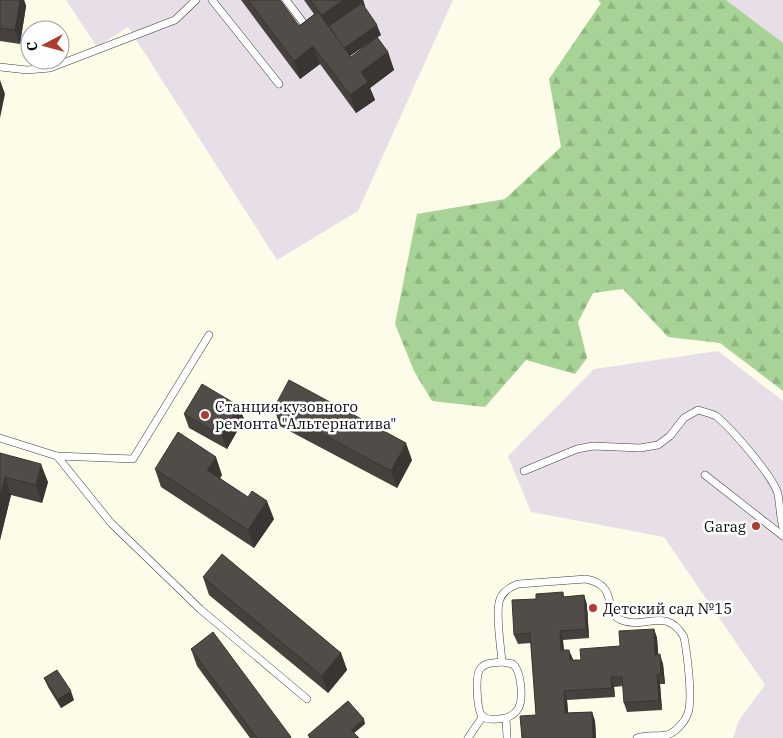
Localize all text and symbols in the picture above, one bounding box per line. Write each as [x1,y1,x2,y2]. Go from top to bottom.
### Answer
north arrow [20,20,70,70]
text: С [23,41,42,52]
place label: Станция кузовного ремонта "Альтернатива" [215,397,397,433]
marker: Станция кузовного ремонта "Альтернатива" [199,409,211,421]
place label: Garag [704,517,746,536]
marker: Garag [750,520,762,532]
place label: Детский сад №15 [603,599,732,618]
marker: Детский сад №15 [587,602,599,614]

